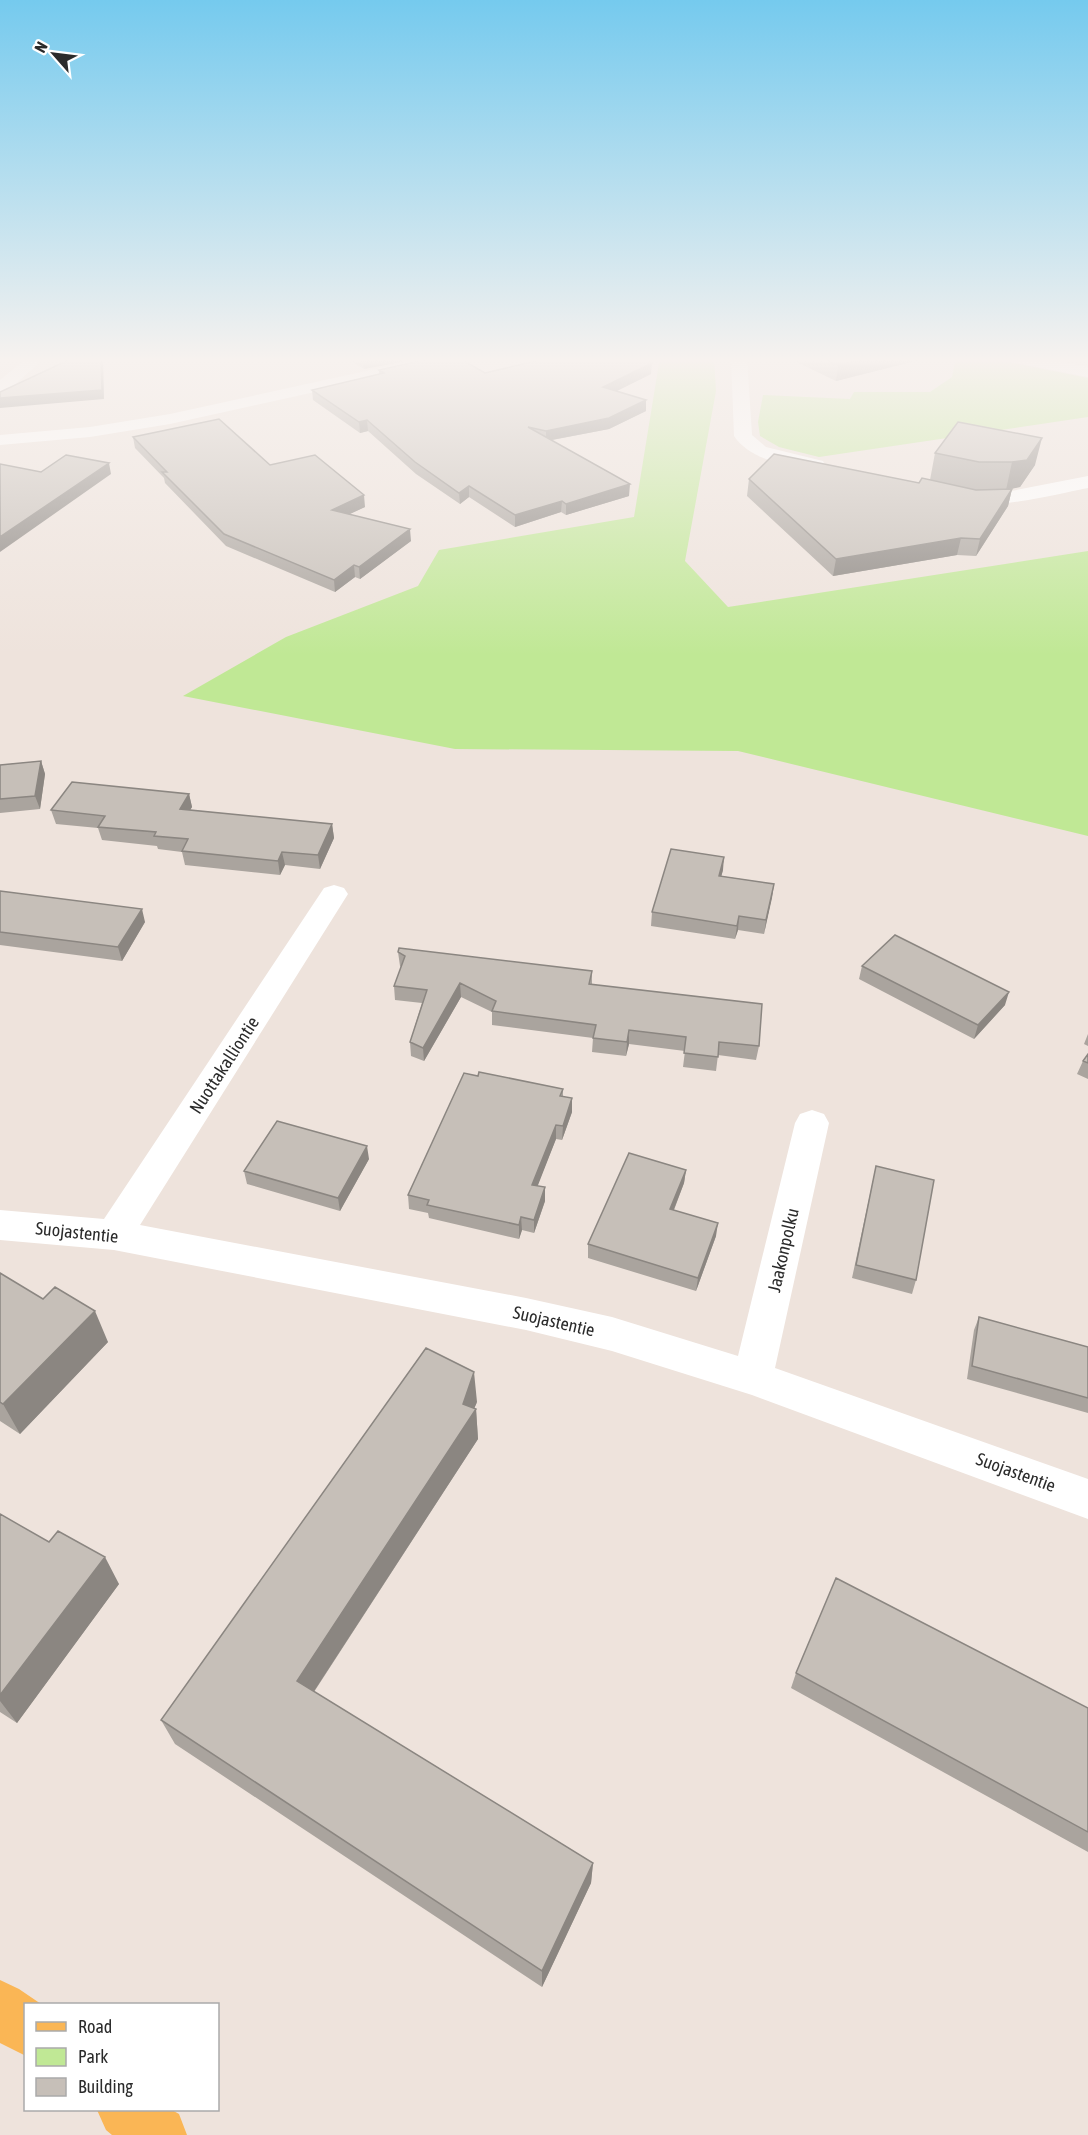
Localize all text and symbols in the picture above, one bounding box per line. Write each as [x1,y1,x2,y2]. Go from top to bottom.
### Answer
north arrow [24,24,84,84]
text: N [31,39,51,55]
street label: Nuottakalliontie [185,1013,263,1117]
street label: Jaakonpolku [763,1206,803,1294]
street label: Suojastentie [35,1217,119,1247]
street label: Suojastentie [511,1301,597,1341]
street label: Suojastentie [973,1448,1059,1496]
legend [24,2003,219,2111]
text: Road [78,2016,112,2037]
text: Park [78,2046,108,2067]
text: Building [78,2076,133,2097]

